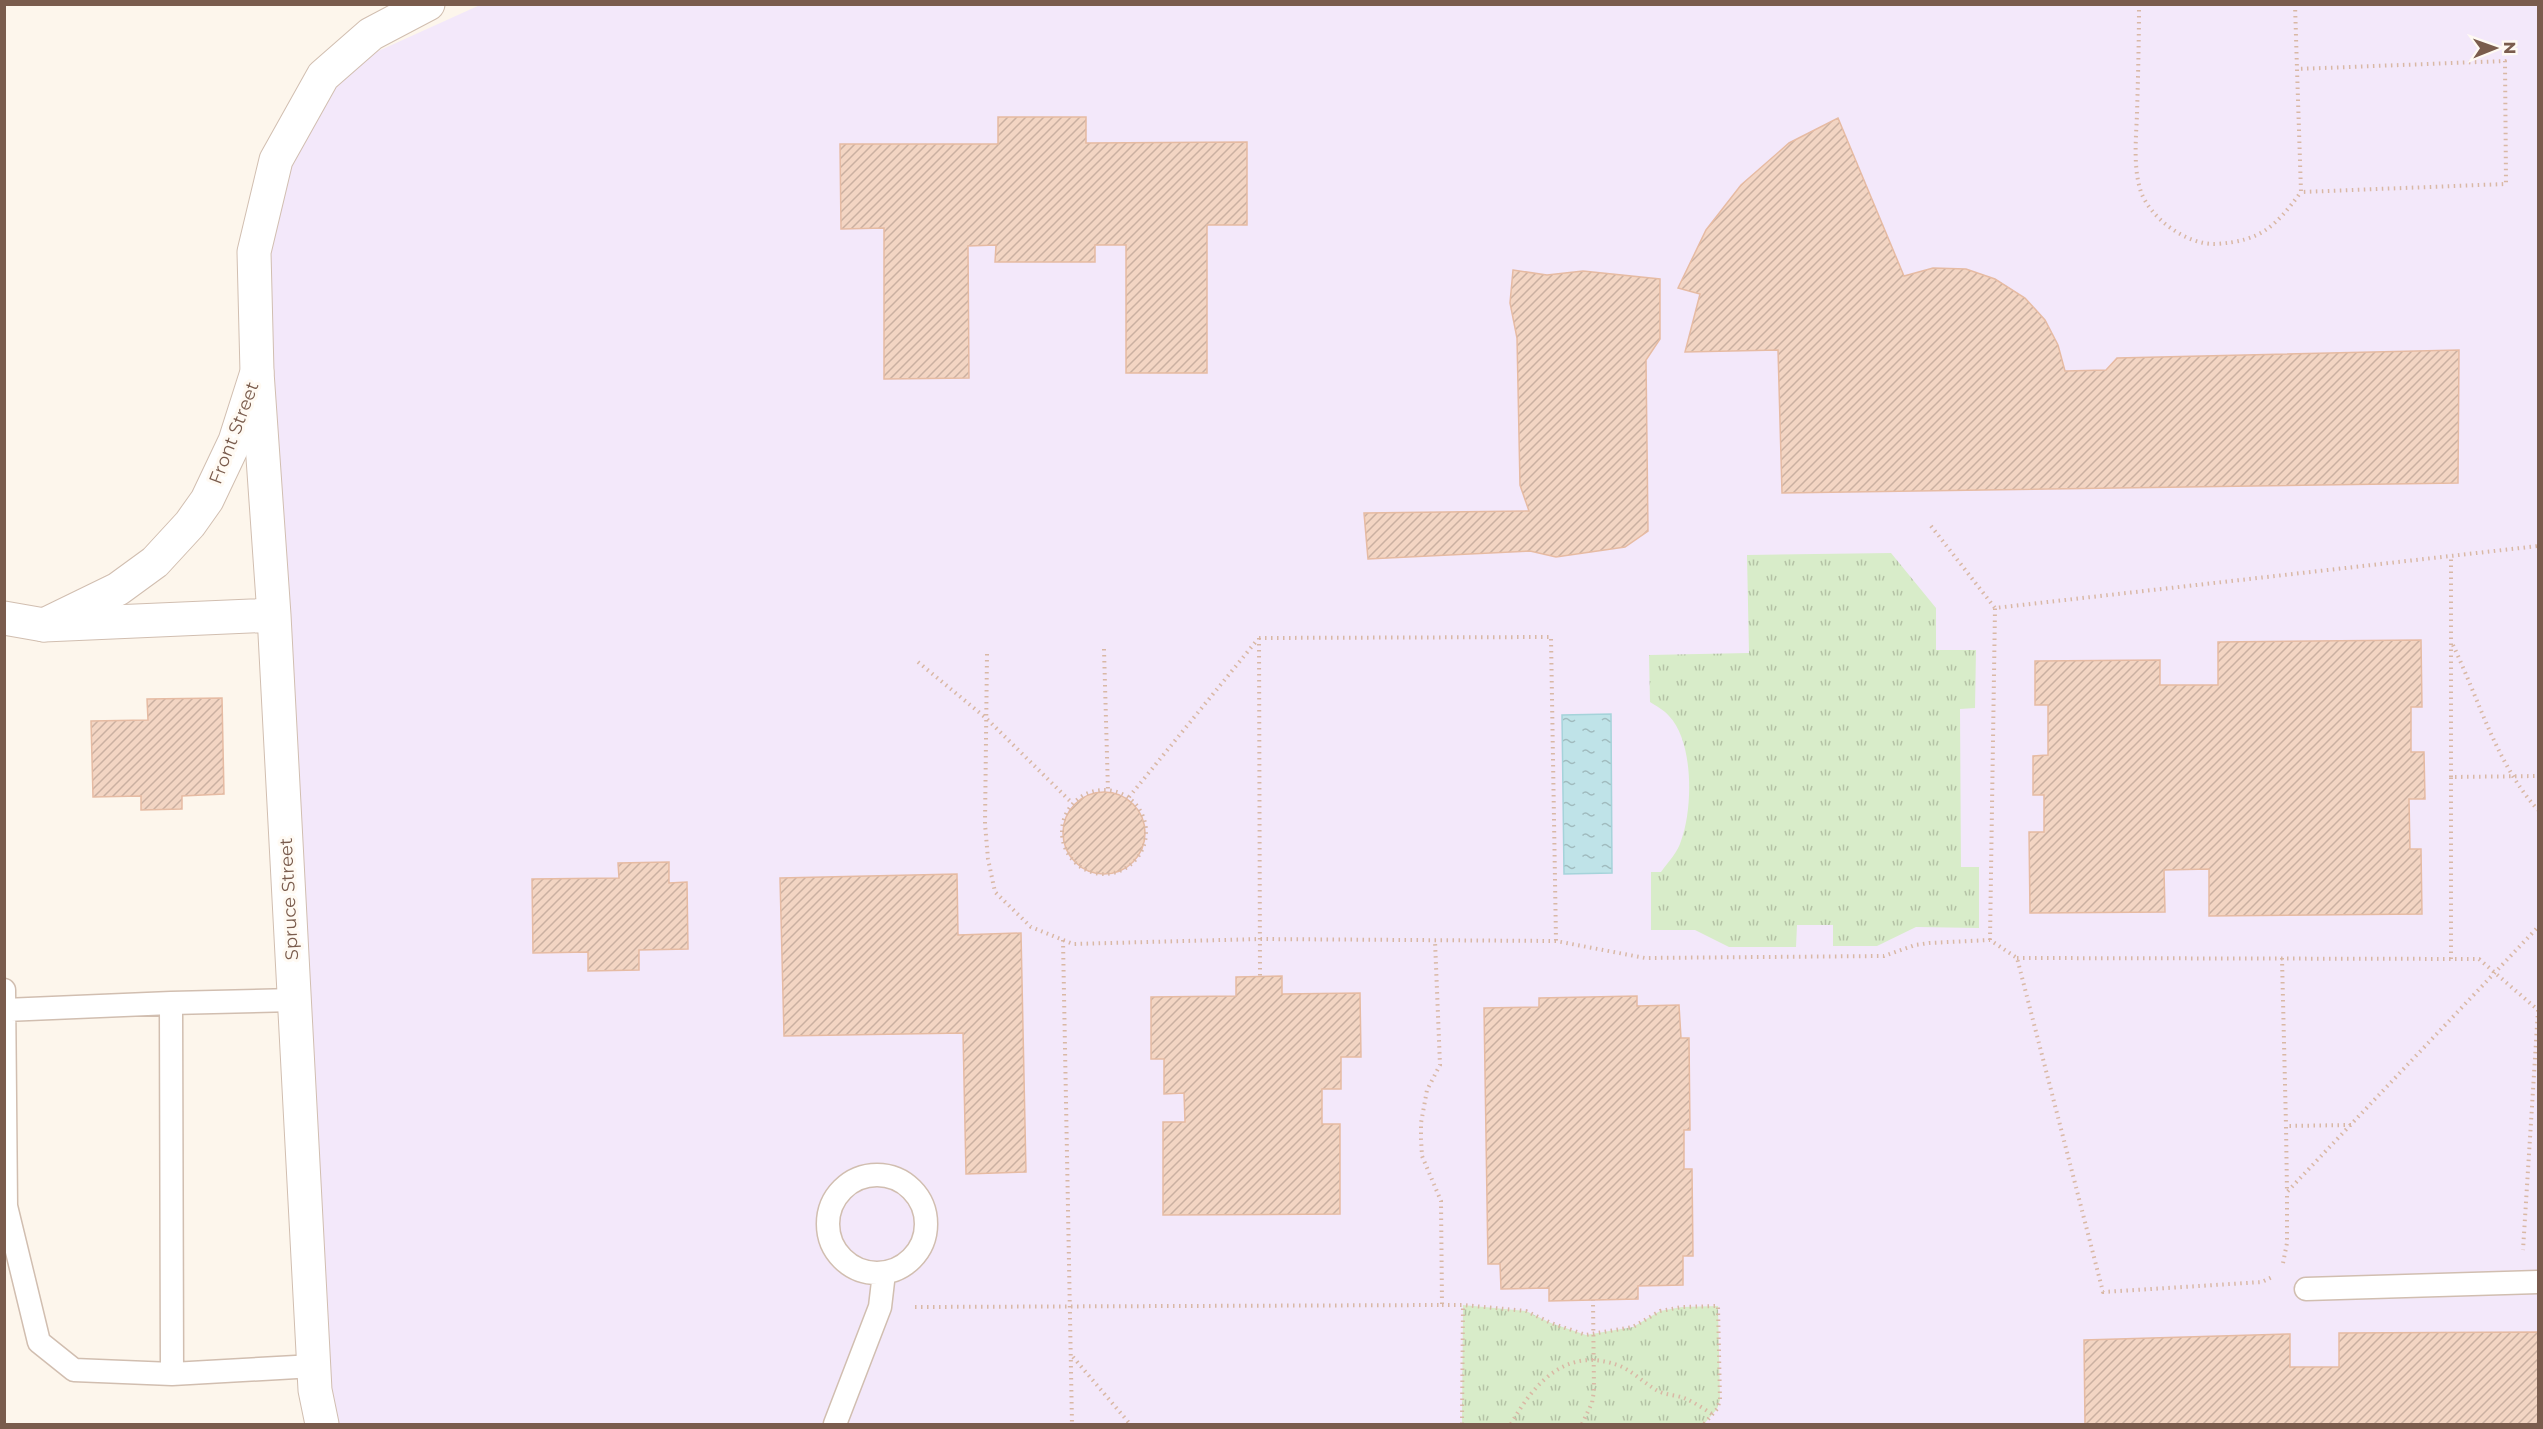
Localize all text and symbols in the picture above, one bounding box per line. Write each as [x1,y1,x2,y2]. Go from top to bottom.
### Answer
north arrow [2465,18,2525,78]
text: N [2500,41,2519,54]
street label: Front Street [204,379,264,487]
street label: Spruce Street [275,837,303,961]

